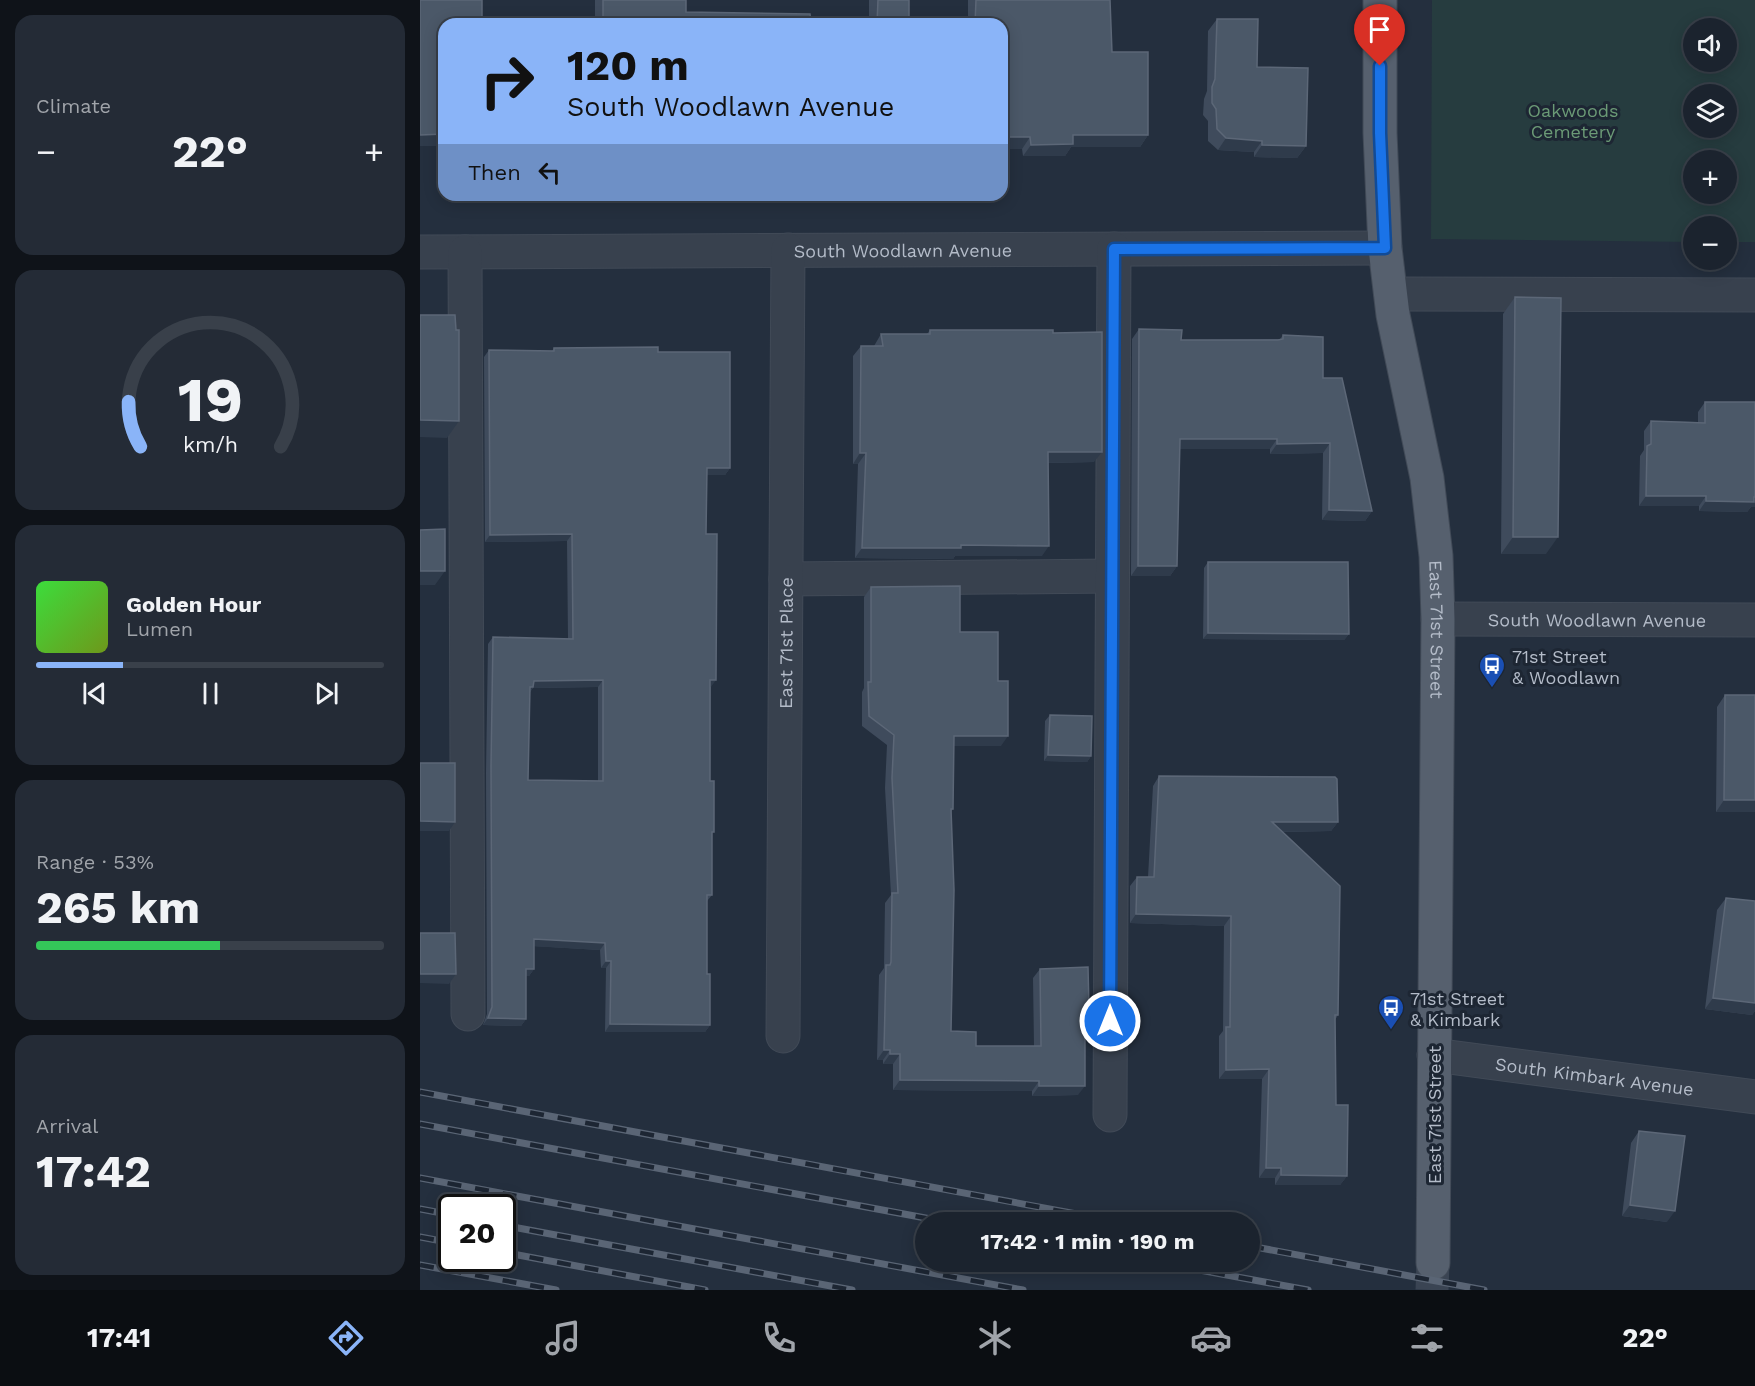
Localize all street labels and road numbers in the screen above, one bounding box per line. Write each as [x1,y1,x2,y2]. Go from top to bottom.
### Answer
street label: South Woodlawn Avenue [794,239,1012,261]
street label: East 71st Street [1426,560,1449,699]
street label: East 71st Place [775,577,796,709]
street label: South Woodlawn Avenue [1488,609,1706,630]
street label: East 71st Street [1424,1045,1445,1184]
street label: South Kimbark Avenue [1494,1053,1695,1099]

